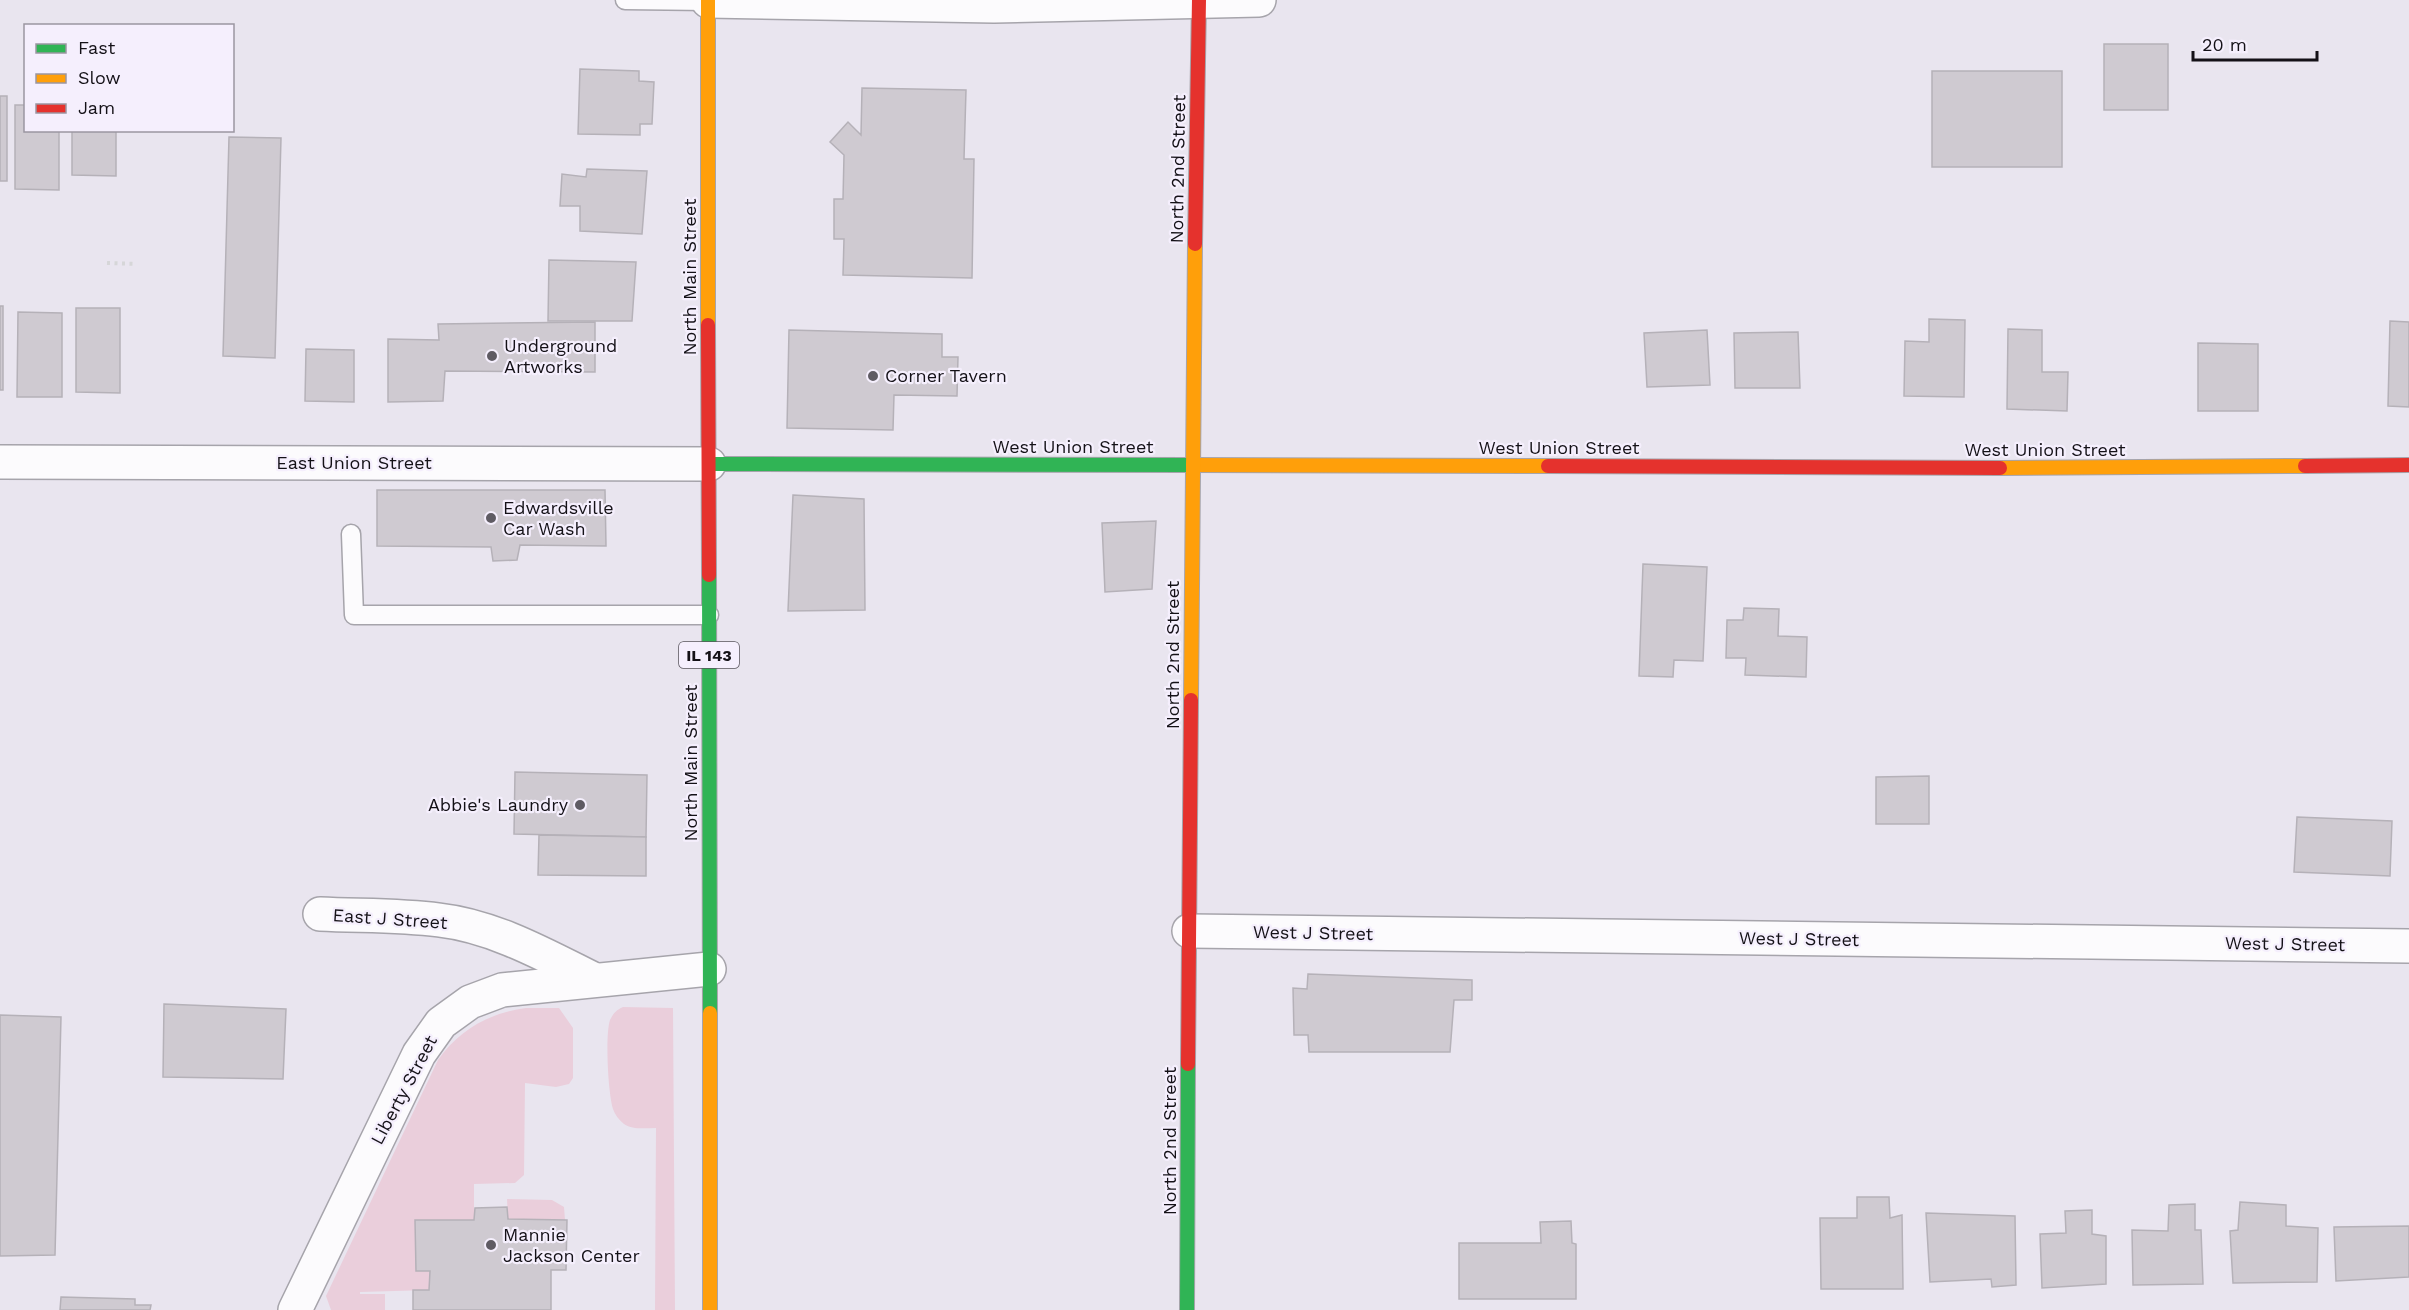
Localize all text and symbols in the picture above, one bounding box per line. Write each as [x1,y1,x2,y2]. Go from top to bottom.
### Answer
legend [24,24,234,132]
scale bar [2193,24,2318,62]
text: 20 m [2202,34,2247,55]
text: Fast [78,37,116,58]
text: Slow [78,67,121,88]
street label: North 2nd Street [1166,94,1189,244]
text: Jam [78,97,115,118]
street label: North Main Street [679,198,700,356]
place label: Underground Artworks [504,335,617,377]
marker: Underground Artworks [485,349,499,363]
place label: Corner Tavern [885,365,1007,386]
marker: Corner Tavern [866,369,880,383]
street label: West Union Street [992,436,1154,457]
street label: West Union Street [1478,437,1640,458]
street label: West Union Street [1964,439,2126,460]
street label: East Union Street [276,452,432,473]
place label: Edwardsville Car Wash [503,497,614,539]
marker: Edwardsville Car Wash [484,511,498,525]
street label: North 2nd Street [1162,580,1183,729]
road number: IL 143 [679,642,739,668]
street label: North Main Street [680,684,701,842]
place label: Abbie's Laundry [428,794,569,815]
marker: Abbie's Laundry [573,798,587,812]
street label: East J Street [332,904,449,933]
street label: West J Street [1253,921,1374,944]
street label: West J Street [1739,927,1860,950]
street label: West J Street [2225,932,2346,955]
street label: Liberty Street [366,1031,441,1148]
street label: North 2nd Street [1159,1066,1180,1215]
place label: Mannie Jackson Center [503,1224,640,1266]
marker: Mannie Jackson Center [484,1238,498,1252]

